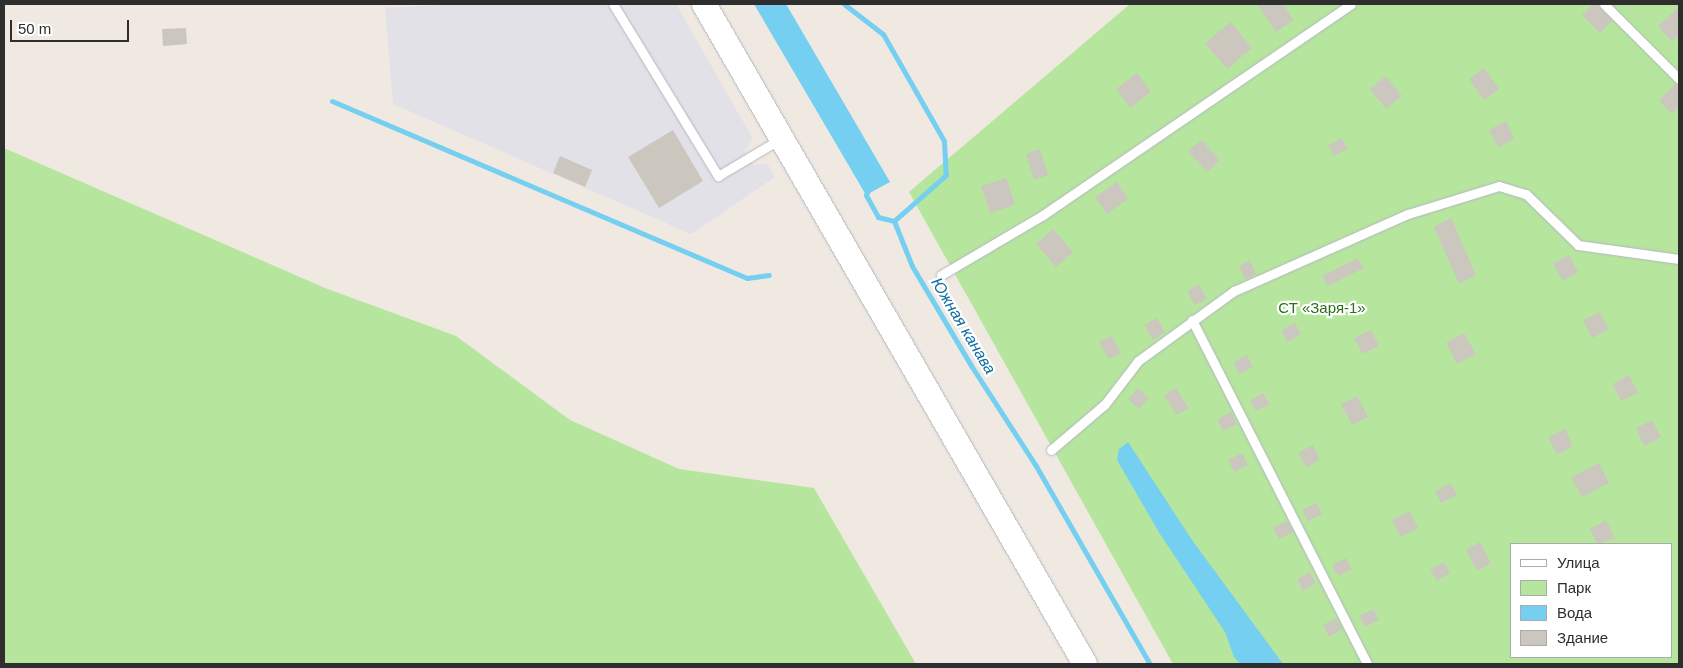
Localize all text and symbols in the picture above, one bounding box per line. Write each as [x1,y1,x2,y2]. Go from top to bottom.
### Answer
scale bar [12,10,131,42]
text: 50 m [18,20,51,37]
water label: Южная канава [927,274,999,378]
park label: СТ «Заря-1» [1278,299,1366,317]
legend [1510,543,1673,658]
text: Улица [1557,554,1600,571]
text: Парк [1557,579,1591,596]
text: Вода [1557,604,1592,621]
text: Здание [1557,629,1608,646]

